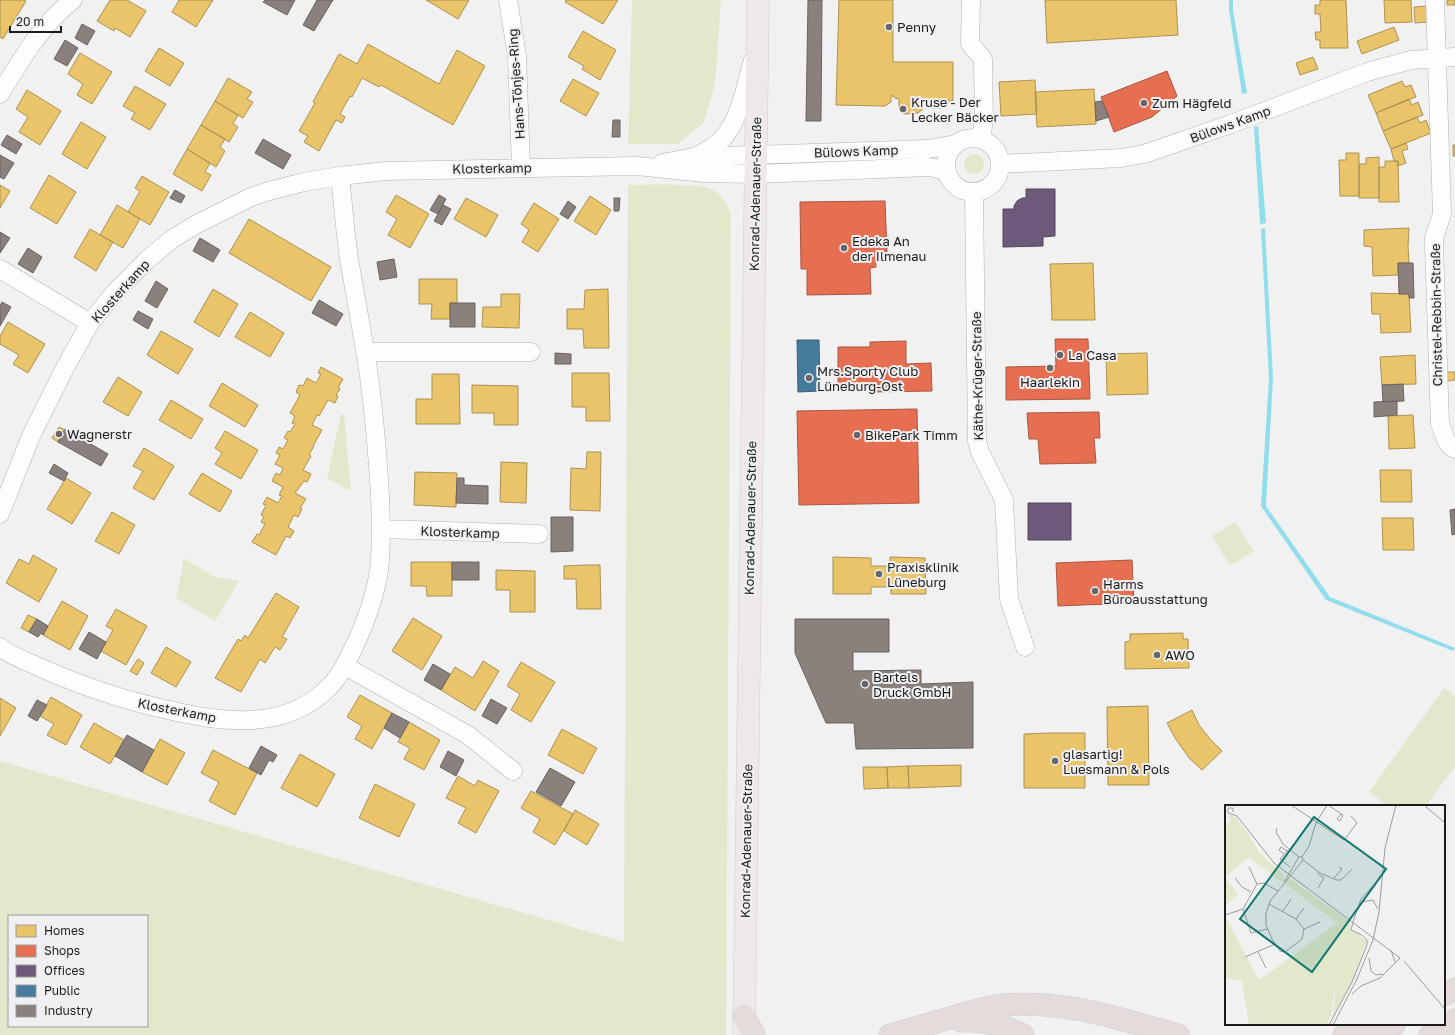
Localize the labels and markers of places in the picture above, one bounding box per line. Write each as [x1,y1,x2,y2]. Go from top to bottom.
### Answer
place label: Penny [897,19,937,35]
marker: Penny [884,22,894,32]
place label: Kruse - Der Lecker Bäcker [911,94,999,125]
place label: Zum Hägfeld [1152,95,1232,111]
marker: Zum Hägfeld [1139,98,1149,108]
marker: Kruse - Der Lecker Bäcker [898,104,908,114]
place label: Edeka An der Ilmenau [852,233,926,264]
marker: Edeka An der Ilmenau [839,243,849,253]
place label: La Casa [1068,347,1117,363]
marker: La Casa [1055,350,1065,360]
place label: Mrs.Sporty Club Lüneburg-Ost [817,363,918,394]
marker: Haarlekin [1045,363,1055,373]
marker: Mrs.Sporty Club Lüneburg-Ost [804,373,814,383]
place label: Haarlekin [1020,374,1080,390]
place label: Wagnerstr [67,426,132,442]
place label: BikePark Timm [865,427,958,443]
marker: Wagnerstr [54,429,64,439]
marker: BikePark Timm [852,430,862,440]
place label: Praxisklinik Lüneburg [887,559,960,590]
marker: Praxisklinik Lüneburg [874,569,884,579]
place label: Harms Büroausstattung [1103,576,1208,607]
marker: Harms Büroausstattung [1090,586,1100,596]
place label: AWO [1165,647,1195,663]
marker: AWO [1152,650,1162,660]
place label: Bartels Druck GmbH [873,669,951,700]
marker: Bartels Druck GmbH [860,679,870,689]
place label: glasartig! Luesmann & Pols [1063,746,1170,777]
marker: glasartig! Luesmann & Pols [1050,756,1060,766]

